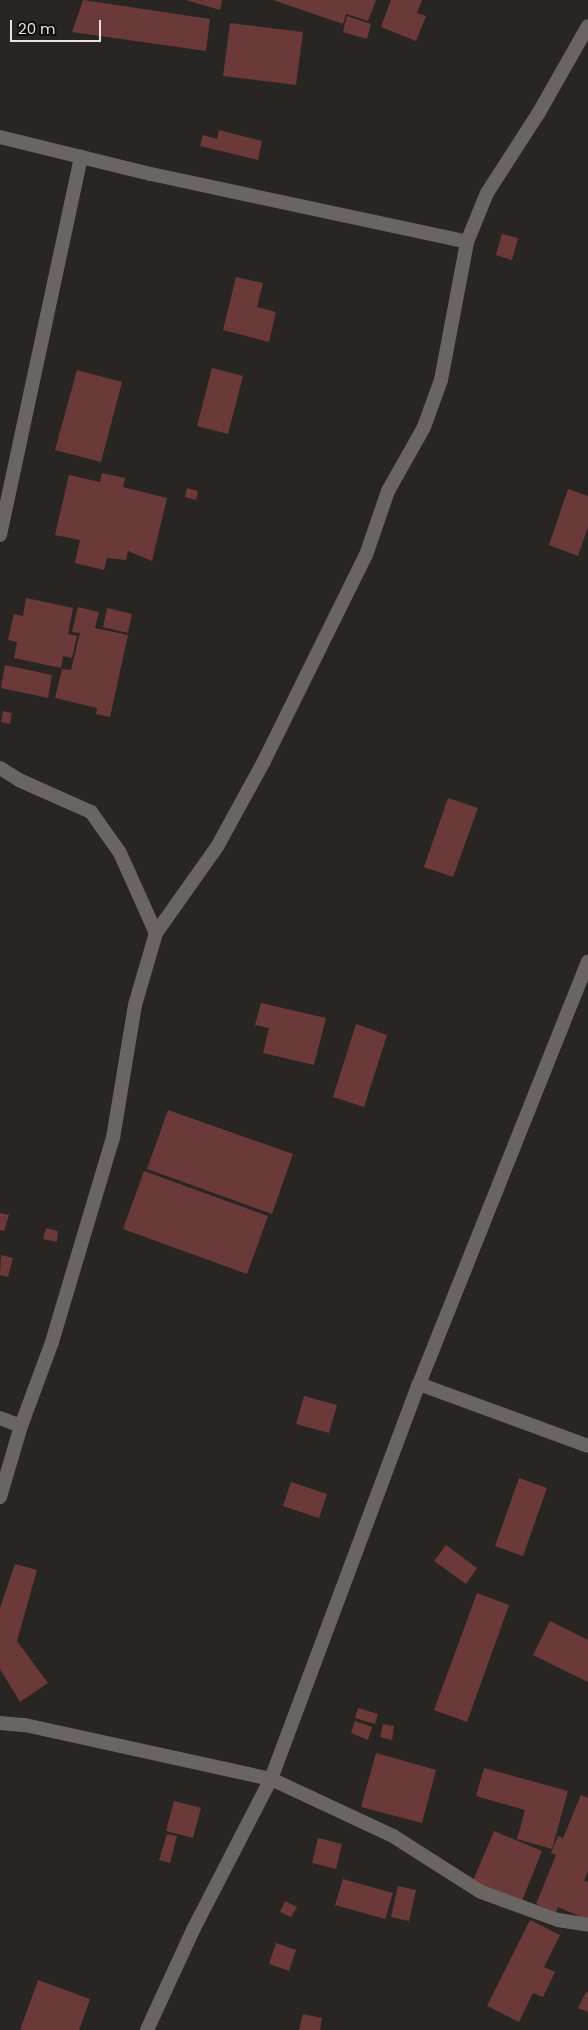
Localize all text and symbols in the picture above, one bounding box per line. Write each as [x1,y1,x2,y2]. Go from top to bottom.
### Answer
scale bar [12,10,104,42]
text: 20 m [18,18,56,39]

